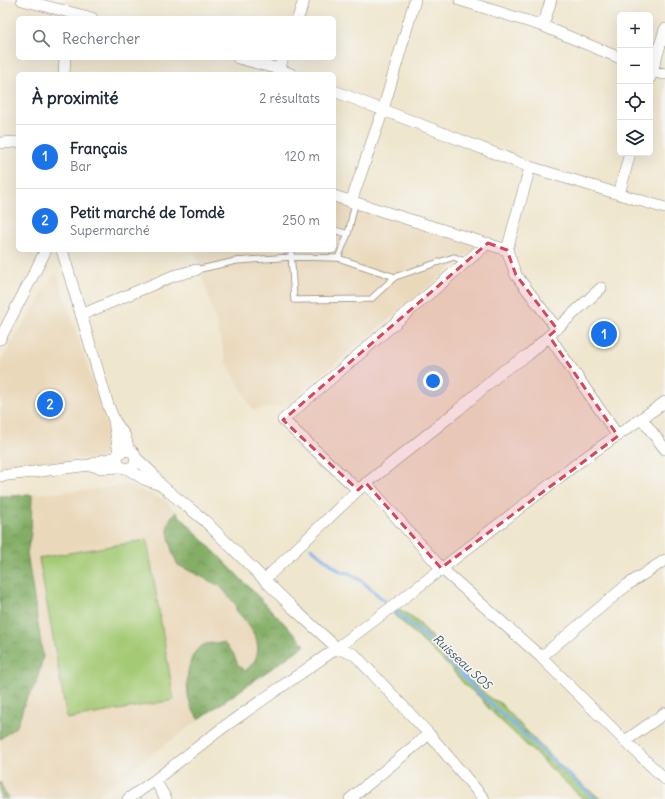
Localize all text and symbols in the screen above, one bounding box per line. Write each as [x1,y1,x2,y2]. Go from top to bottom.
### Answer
map controls [617,12,653,156]
button: + [617,12,653,48]
search box [16,16,336,60]
icon: search [30,27,52,49]
text: Rechercher [62,29,140,48]
button: − [617,48,653,84]
button: locate [617,84,653,120]
text: À proximité [32,87,118,109]
text: 2 résultats [259,90,320,107]
button: layers [617,120,653,156]
text: Français [70,139,127,158]
text: 1 [42,148,48,165]
text: 120 m [285,148,320,165]
text: Bar [70,158,91,175]
text: Petit marché de Tomdè [70,203,225,222]
text: 2 [41,212,49,229]
text: 250 m [282,212,320,229]
text: Supermarché [70,222,150,239]
pin: 1 [591,319,617,349]
your location [423,371,443,391]
pin: 2 [37,389,63,419]
water label: Ruisseau SOS [430,631,495,693]

